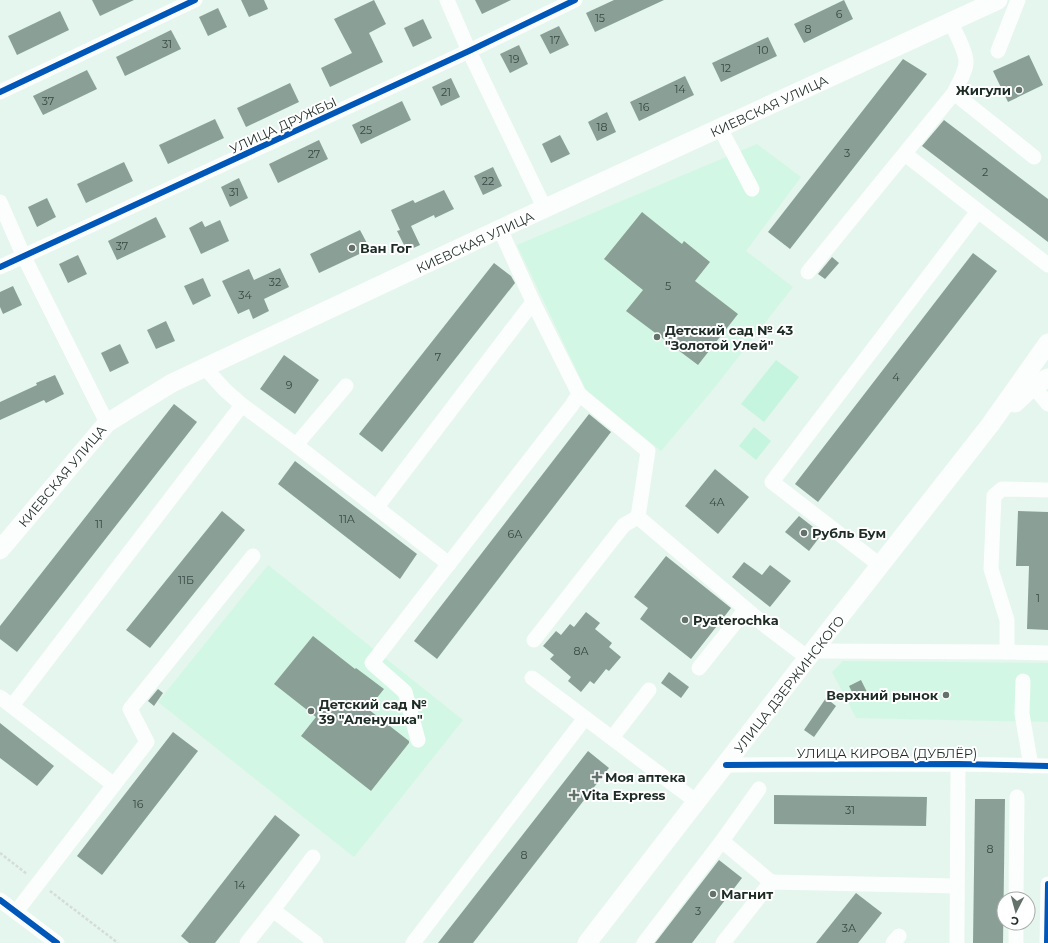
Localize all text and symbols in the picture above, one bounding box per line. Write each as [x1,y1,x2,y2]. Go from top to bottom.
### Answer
house number: 6 [836,7,843,21]
house number: 15 [595,11,605,25]
house number: 8 [804,22,812,36]
house number: 17 [550,33,560,47]
house number: 31 [162,37,172,51]
house number: 10 [757,43,769,57]
house number: 19 [509,52,520,66]
house number: 12 [721,61,731,75]
street label: КИЕВСКАЯ УЛИЦА [708,72,831,140]
house number: 14 [674,82,686,96]
place label: Жигули [956,82,1011,98]
house number: 21 [441,85,451,99]
marker: Жигули [1014,85,1024,95]
street label: УЛИЦА ДРУЖБЫ [227,93,339,157]
house number: 37 [42,94,54,108]
house number: 16 [639,100,650,114]
house number: 18 [597,120,608,134]
house number: 25 [360,123,372,137]
house number: 3 [844,146,850,160]
house number: 27 [308,147,320,161]
house number: 2 [982,165,988,179]
house number: 22 [482,174,494,188]
house number: 31 [229,185,239,199]
street label: КИЕВСКАЯ УЛИЦА [414,208,537,276]
house number: 37 [116,239,128,253]
place label: Ван Гог [360,240,412,256]
marker: Ван Гог [347,243,357,253]
house number: 32 [269,275,281,289]
house number: 5 [665,279,671,293]
house number: 34 [238,288,252,302]
place label: Детский сад № 43 "Золотой Улей" [665,322,793,353]
marker: Детский сад № 43 "Золотой Улей" [652,332,662,342]
house number: 7 [435,350,441,364]
house number: 4 [892,370,900,384]
house number: 9 [286,378,293,392]
street label: КИЕВСКАЯ УЛИЦА [15,422,109,530]
house number: 4А [709,495,726,509]
house number: 11А [339,512,356,526]
house number: 11 [95,517,103,531]
place label: Рубль Бум [812,525,886,541]
house number: 6А [508,527,523,541]
marker: Рубль Бум [799,528,809,538]
house number: 11Б [178,573,194,587]
house number: 1 [1036,591,1040,605]
place label: Pyaterochka [693,612,779,628]
street label: УЛИЦА ДЗЕРЖИНСКОГО [730,612,848,756]
marker: Pyaterochka [680,615,690,625]
house number: 8А [573,644,589,658]
place label: Верхний рынок [826,687,939,703]
marker: Верхний рынок [941,690,951,700]
place label: Детский сад № 39 "Аленушка" [318,696,427,727]
marker: Детский сад № 39 "Аленушка" [306,706,316,716]
street label: УЛИЦА КИРОВА (ДУБЛЁР) [797,745,977,761]
place label: Моя аптека [605,769,686,785]
marker: Моя аптека [592,772,602,782]
place label: Vita Express [581,787,666,803]
marker: Vita Express [569,790,579,800]
house number: 16 [133,797,144,811]
house number: 31 [845,803,855,817]
house number: 8 [986,842,994,856]
house number: 8 [520,848,528,862]
house number: 14 [234,878,246,892]
place label: Магнит [721,886,773,902]
marker: Магнит [708,889,718,899]
north arrow [996,891,1036,931]
house number: 3 [695,904,701,918]
text: С [1010,914,1020,928]
house number: 3А [842,921,857,935]

